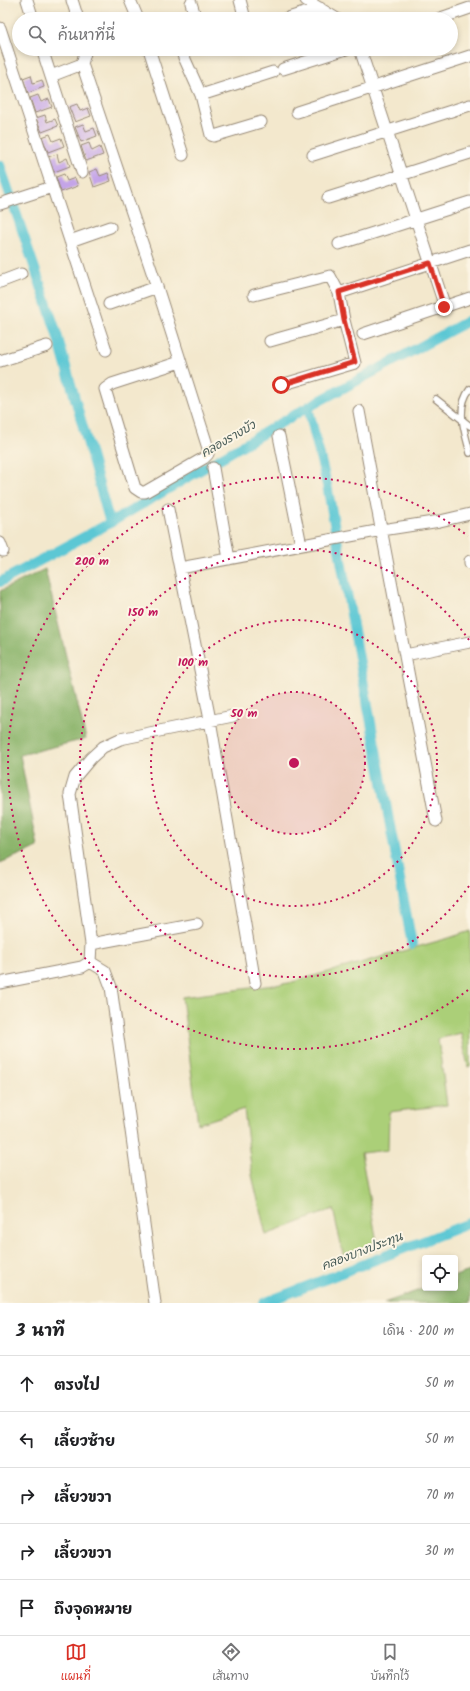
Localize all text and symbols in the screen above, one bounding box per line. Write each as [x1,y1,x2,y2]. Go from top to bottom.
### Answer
search box [12,12,458,56]
icon: search [26,23,48,45]
text: ค้นหาที่นี่ [58,24,115,48]
route end [435,298,453,316]
route start [272,376,290,394]
water label: คลองรางบัว [197,416,260,463]
text: 200 m [75,552,109,571]
text: 150 m [128,603,158,622]
text: 100 m [178,653,208,672]
text: 50 m [230,704,258,723]
centre of rings [287,756,301,770]
water label: คลองบางประทุน [319,1227,406,1276]
map controls [422,1255,458,1291]
button: locate [422,1255,458,1291]
text: 3 นาที [16,1318,65,1345]
text: เดิน · 200 m [383,1321,454,1342]
icon: ahead [16,1373,38,1395]
text: 50 m [425,1373,454,1394]
text: ตรงไป [54,1374,100,1398]
icon: left [16,1429,38,1451]
text: 50 m [425,1429,454,1450]
text: เลี้ยวซ้าย [54,1430,115,1454]
icon: right [16,1485,38,1507]
text: 70 m [426,1485,454,1506]
text: เลี้ยวขวา [54,1486,112,1510]
icon: right [16,1541,38,1563]
text: 30 m [425,1541,454,1562]
text: เลี้ยวขวา [54,1542,112,1566]
icon: arrive [16,1597,38,1619]
text: ถึงจุดหมาย [54,1598,132,1622]
tab: แผนที่ [61,1641,91,1686]
tab: เส้นทาง [212,1641,249,1686]
tab: บันทึกไว้ [370,1641,409,1686]

